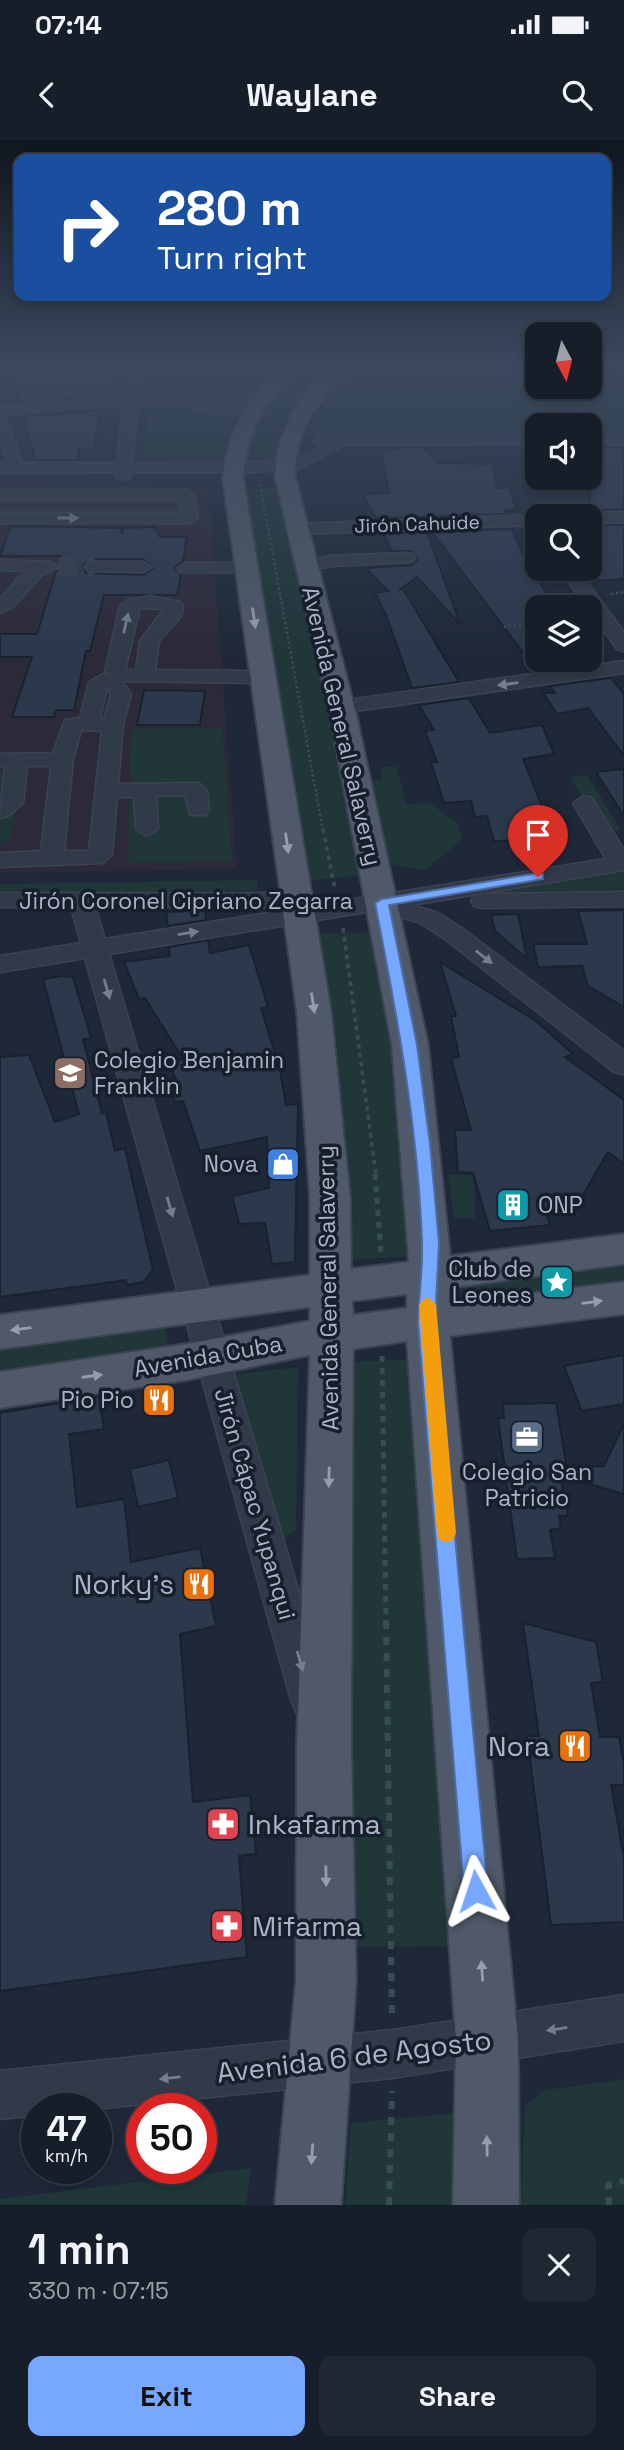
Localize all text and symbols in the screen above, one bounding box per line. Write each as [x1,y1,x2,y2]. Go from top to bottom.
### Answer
text: 07:14 [35,8,102,42]
text: Waylane [246,75,378,115]
icon: back [28,76,66,114]
icon: search [558,76,596,114]
text: 280 m [157,177,302,239]
icon: right [42,182,133,273]
text: Turn right [157,238,307,278]
north arrow [525,322,602,399]
map controls [525,322,602,672]
button: sound [525,413,602,490]
button: search [525,504,602,581]
street label: Jirón Cahuide [354,509,480,539]
one-way arrow [57,512,79,524]
street label: Avenida General Salaverry [295,584,389,868]
button: layers [525,595,602,672]
one-way arrow [249,607,260,629]
one-way arrow [120,612,131,634]
one-way arrow [497,679,519,690]
pin [508,805,568,877]
icon: arrive [519,816,557,854]
one-way arrow [282,832,293,854]
street label: Jirón Coronel Cipriano Zegarra [19,886,353,916]
one-way arrow [177,927,199,938]
one-way arrow [475,950,493,964]
one-way arrow [102,978,113,1000]
one-way arrow [308,992,319,1014]
place label: Colegio Benjamin Franklin [94,1045,284,1101]
school or university icon: Colegio Benjamin Franklin [51,1054,89,1092]
shop icon: Nova [264,1145,302,1183]
street label: Avenida General Salaverry [311,1145,345,1431]
place label: Nova [204,1149,258,1179]
building icon: ONP [494,1186,532,1224]
place label: ONP [538,1190,583,1220]
one-way arrow [165,1197,175,1218]
place label: Club de Leones [448,1254,532,1310]
place icon: Club de Leones [538,1263,576,1301]
one-way arrow [581,1297,603,1308]
one-way arrow [9,1324,31,1335]
street label: Avenida Cuba [131,1328,285,1384]
one-way arrow [81,1370,103,1381]
restaurant icon: Pio Pio [140,1381,178,1419]
place label: Pio Pio [61,1385,134,1415]
street label: Jirón Cápac Yupanqui [208,1385,302,1623]
office icon: Colegio San Patricio [508,1418,546,1456]
place label: Colegio San Patricio [462,1457,592,1513]
one-way arrow [323,1466,335,1488]
restaurant icon: Norky's [180,1565,218,1603]
place label: Norky's [74,1566,174,1602]
one-way arrow [296,1651,306,1672]
restaurant icon: Nora [556,1727,594,1765]
place label: Nora [488,1728,550,1764]
pharmacy icon: Inkafarma [204,1805,242,1843]
place label: Inkafarma [248,1806,381,1842]
position arrow [439,1854,513,1928]
one-way arrow [320,1865,332,1887]
pharmacy icon: Mifarma [208,1907,246,1945]
place label: Mifarma [252,1908,362,1944]
one-way arrow [476,1960,487,1982]
street label: Avenida 6 de Agosto [215,2021,493,2091]
one-way arrow [546,2024,568,2035]
one-way arrow [159,2073,181,2084]
speed limit sign: 50 [126,2093,217,2184]
text: 47 [46,2107,87,2151]
one-way arrow [481,2135,493,2157]
one-way arrow [306,2143,317,2165]
text: km/h [45,2144,88,2167]
text: 1 min [28,2223,131,2276]
button: close [522,2228,596,2302]
text: 330 m · 07:15 [28,2276,169,2306]
button: Exit [28,2356,305,2436]
button: Share [319,2356,596,2436]

